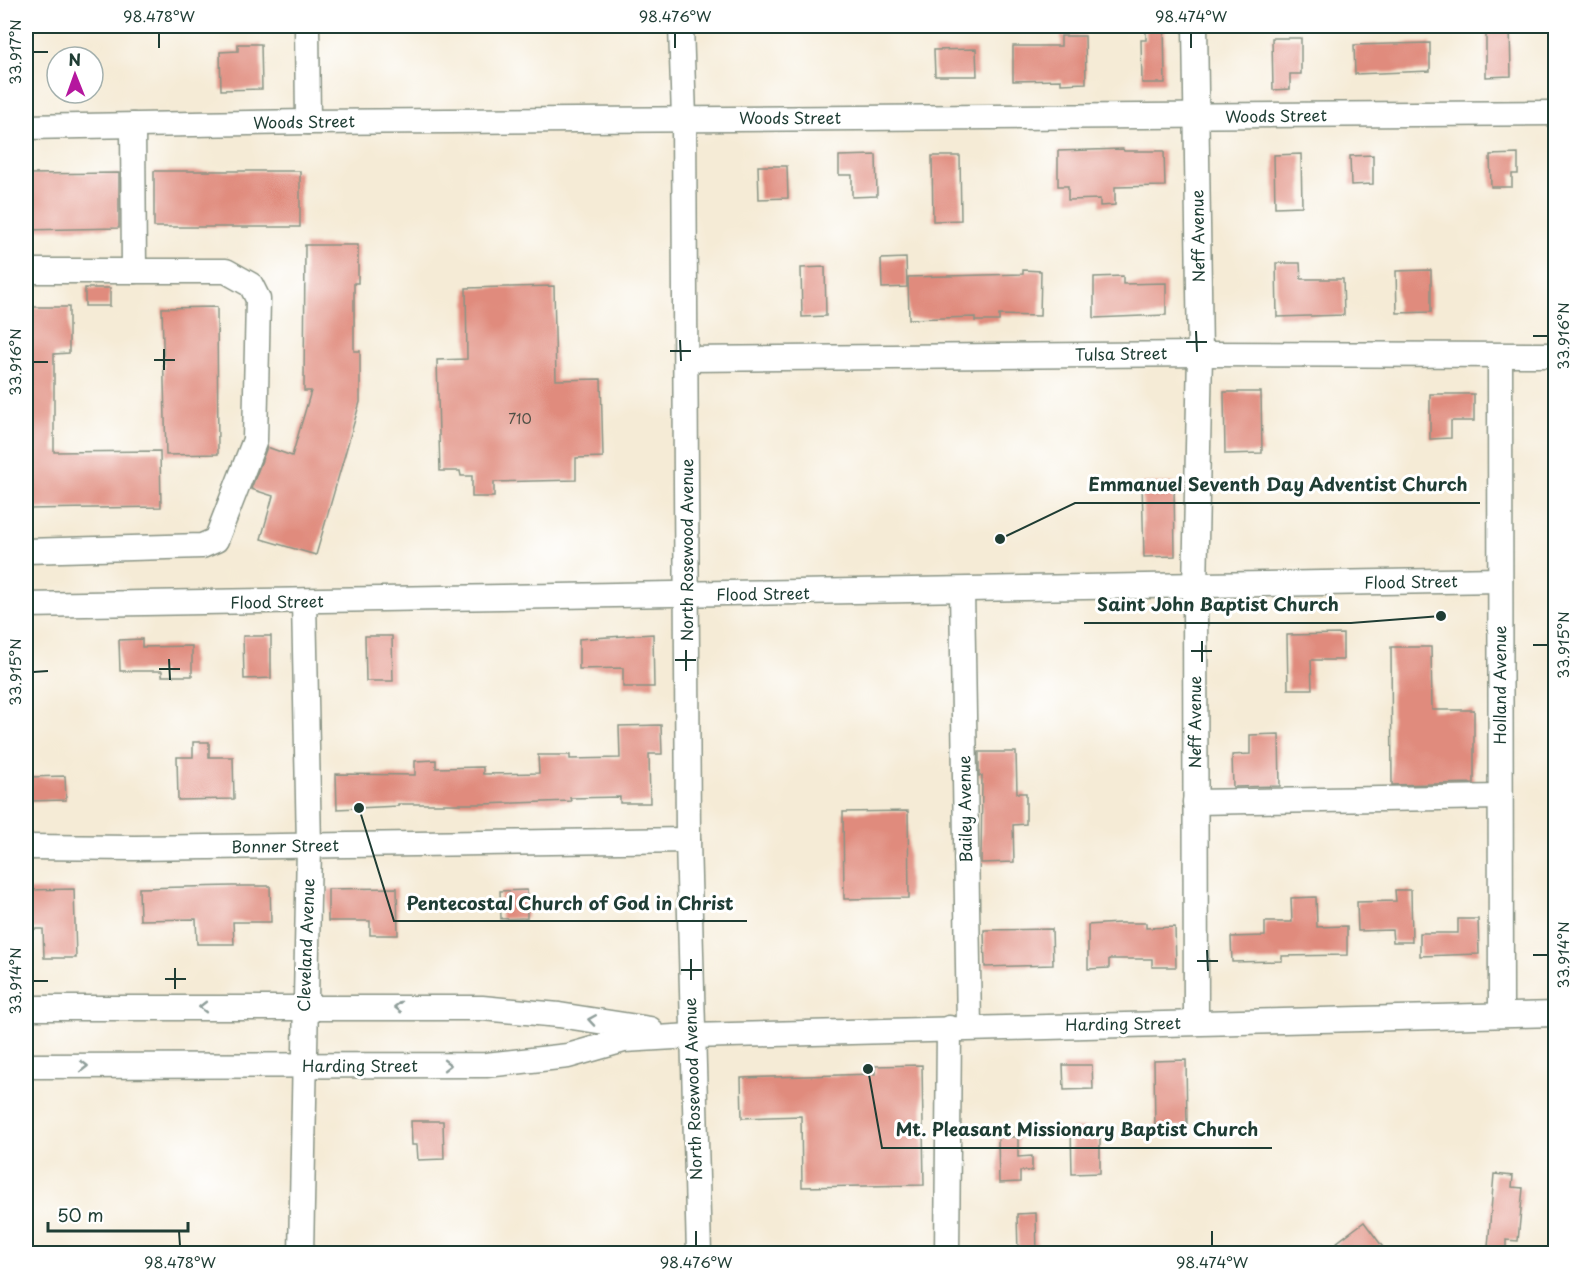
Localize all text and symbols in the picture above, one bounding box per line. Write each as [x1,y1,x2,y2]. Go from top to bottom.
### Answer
text: 98.478°W [123,4,196,27]
text: 98.476°W [639,4,712,27]
text: 98.474°W [1155,4,1228,27]
text: 33.917°N [3,19,26,85]
north arrow [45,45,105,105]
text: N [68,47,81,71]
street label: Woods Street [1225,102,1328,128]
street label: Woods Street [739,105,841,129]
street label: Woods Street [253,108,356,134]
street label: Neff Avenue [1184,189,1210,283]
text: 33.916°N [1551,302,1574,370]
text: 33.916°N [3,328,26,396]
street label: Tulsa Street [1075,340,1168,366]
house number: 710 [508,408,532,429]
street label: North Rosewood Avenue [674,458,698,641]
callout: Emmanuel Seventh Day Adventist Church [1075,467,1480,503]
text: Emmanuel Seventh Day Adventist Church [1088,470,1468,497]
street label: Flood Street [1364,568,1458,594]
street label: Flood Street [716,580,810,606]
callout: Saint John Baptist Church [1084,587,1351,623]
street label: Flood Street [230,588,324,614]
text: Saint John Baptist Church [1097,590,1339,617]
text: 33.915°N [1551,611,1574,679]
street label: Holland Avenue [1487,625,1511,745]
text: 33.915°N [3,638,26,706]
street label: Neff Avenue [1182,675,1206,768]
street label: Bailey Avenue [951,755,977,863]
street label: Bonner Street [231,832,340,858]
street label: Cleveland Avenue [291,878,319,1012]
callout: Pentecostal Church of God in Christ [394,885,747,921]
text: Pentecostal Church of God in Christ [406,889,734,916]
text: 33.914°N [1551,921,1574,989]
text: 33.914°N [3,947,26,1015]
street label: North Rosewood Avenue [677,997,707,1181]
one-way arrow [198,1001,207,1013]
one-way arrow [393,1001,402,1013]
street label: Harding Street [1065,1010,1182,1036]
one-way arrow [587,1014,597,1027]
street label: Harding Street [302,1053,418,1077]
one-way arrow [442,1059,451,1071]
one-way arrow [79,1060,88,1072]
callout: Mt. Pleasant Missionary Baptist Church [882,1112,1272,1148]
text: Mt. Pleasant Missionary Baptist Church [896,1115,1258,1142]
scale bar [48,1195,188,1233]
text: 50 m [57,1201,104,1228]
text: 98.478°W [144,1250,217,1273]
text: 98.476°W [660,1250,733,1273]
text: 98.474°W [1176,1250,1249,1273]

